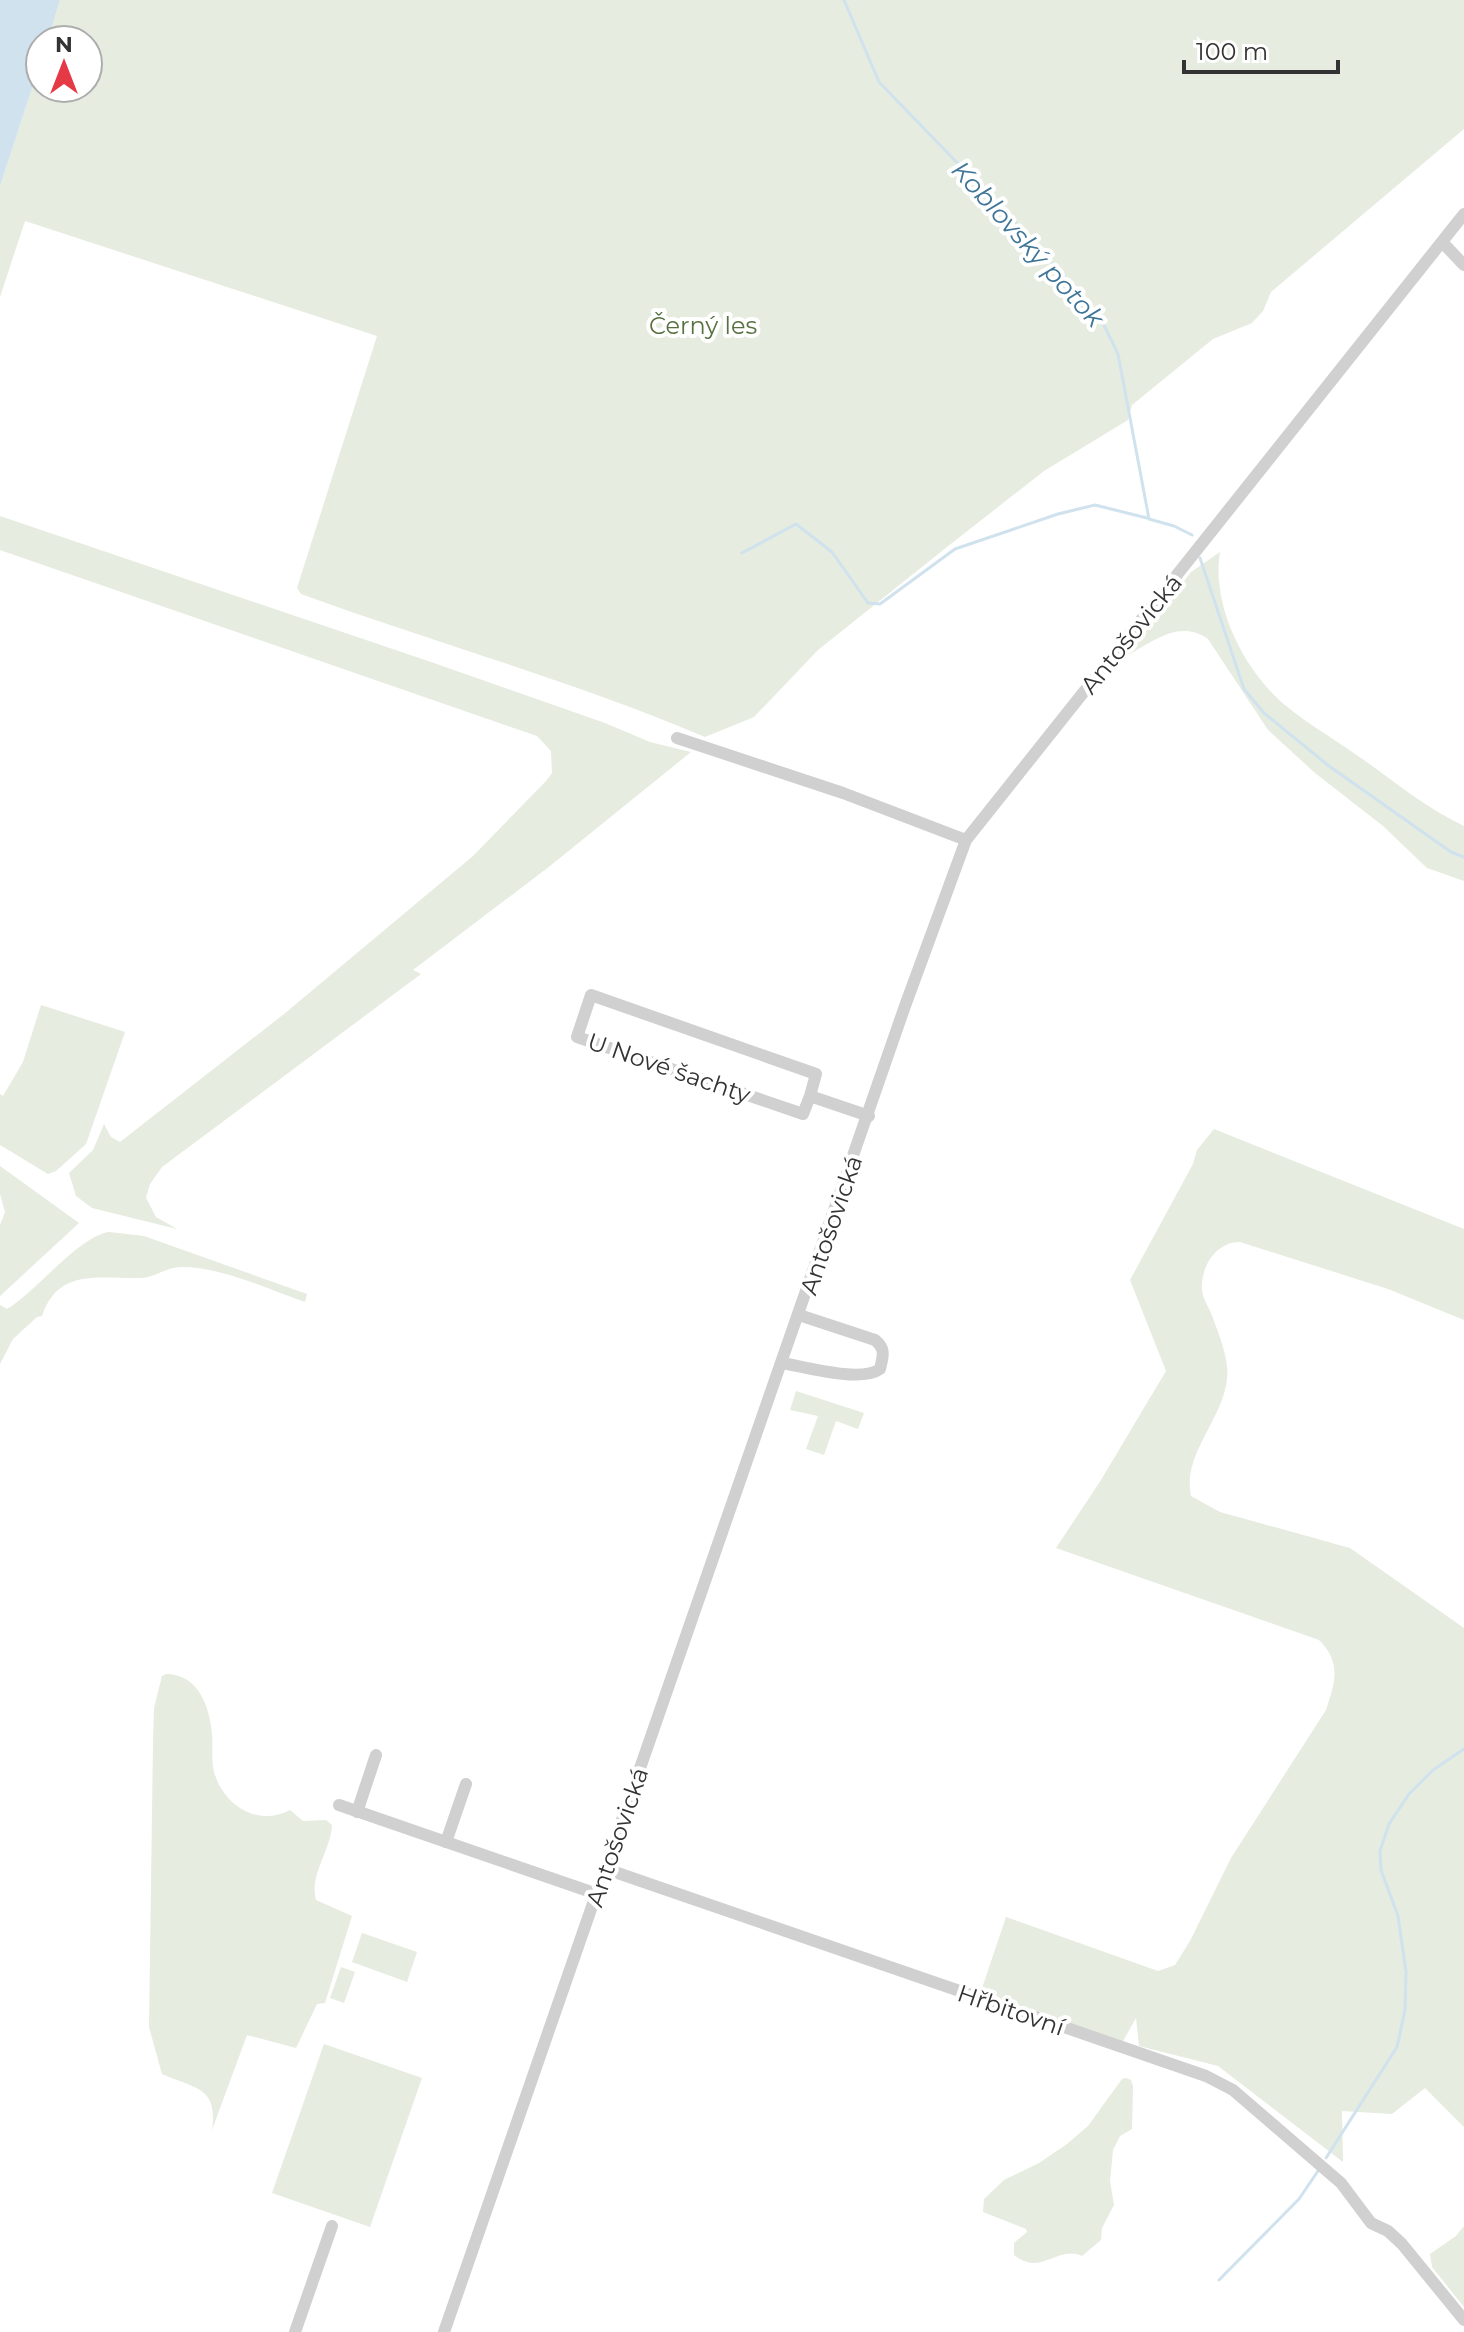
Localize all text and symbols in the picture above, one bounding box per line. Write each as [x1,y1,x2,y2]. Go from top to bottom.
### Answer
north arrow [24,24,104,104]
scale bar [1184,24,1338,74]
text: N [55,31,73,58]
text: 100 m [1196,37,1268,66]
water label: Koblovský potok [945,154,1112,335]
park label: Černý les [649,311,757,340]
street label: Antošovická [1074,568,1188,700]
street label: U Nové šachty [584,1027,754,1109]
street label: Antošovická [794,1152,868,1298]
street label: Antošovická [580,1764,654,1910]
street label: Hřbitovní [954,1978,1070,2042]

